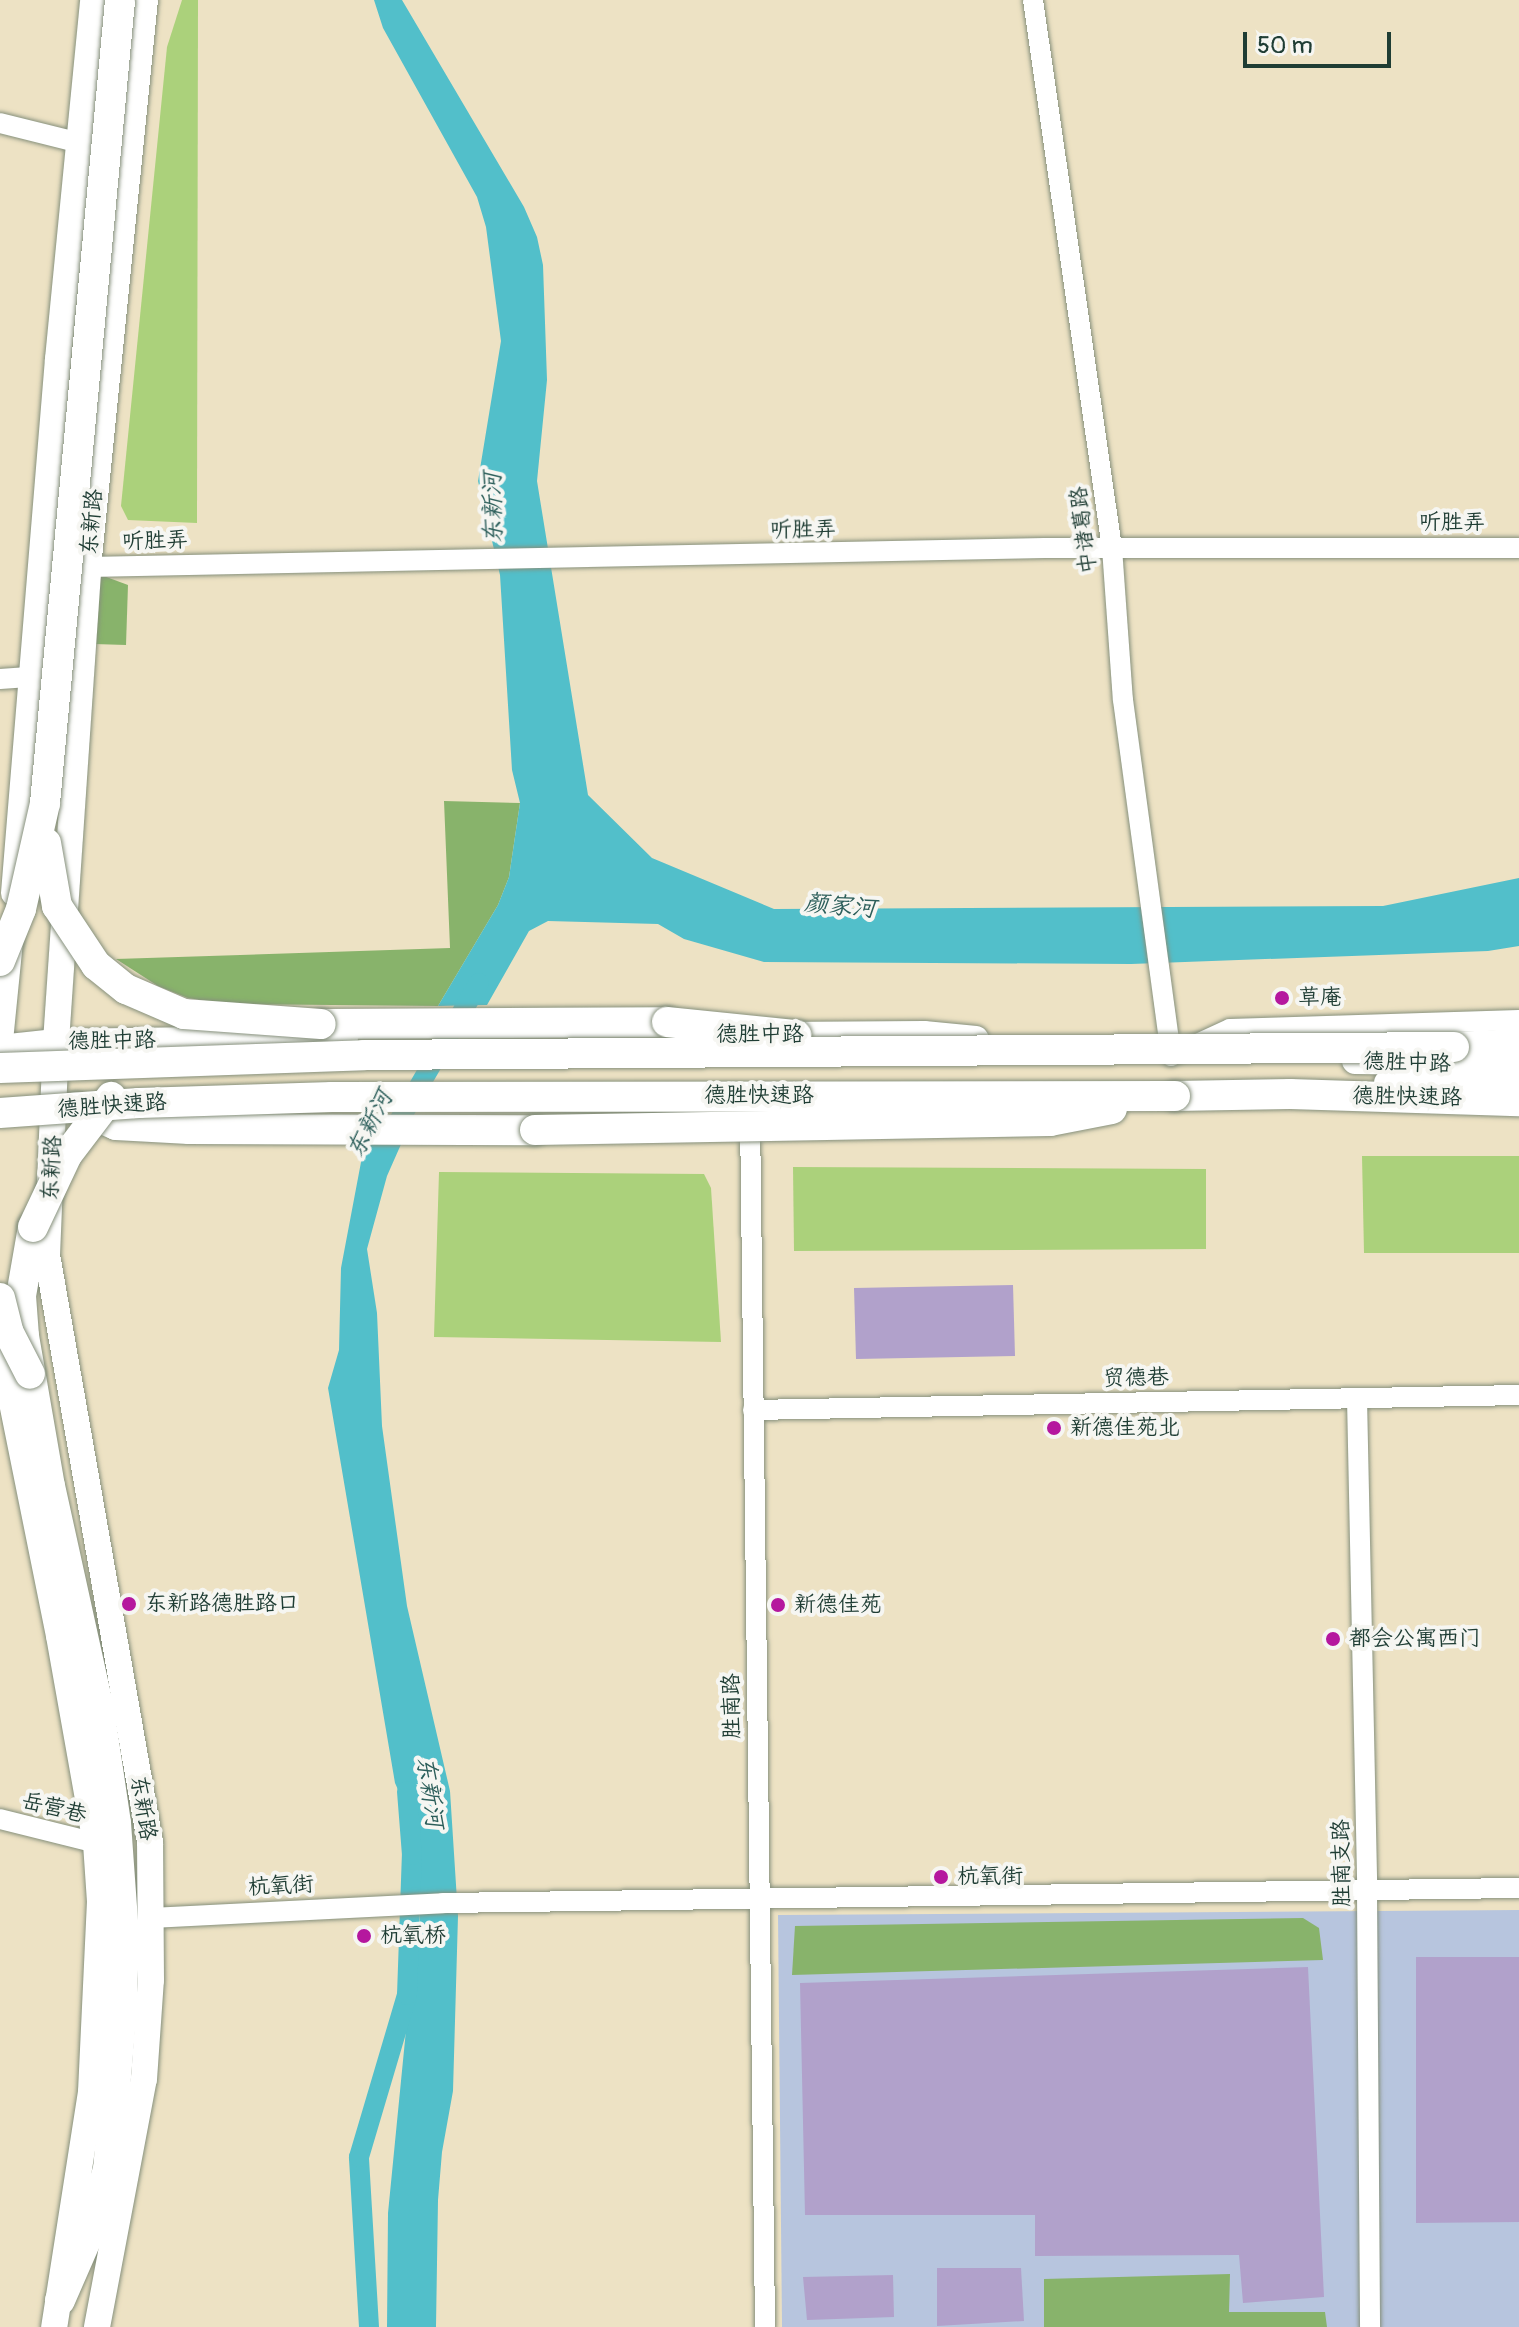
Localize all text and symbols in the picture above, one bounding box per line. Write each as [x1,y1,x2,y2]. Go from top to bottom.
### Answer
scale bar [1247,16,1395,66]
text: 50 m [1257,31,1313,60]
water label: 东新河 [478,472,508,544]
street label: 中诸葛路 [1066,485,1102,575]
street label: 东新路 [76,488,108,556]
street label: 听胜弄 [1419,510,1485,536]
street label: 听胜弄 [770,516,836,544]
street label: 听胜弄 [122,527,188,555]
water label: 颜家河 [803,889,877,923]
place label: 草庵 [1298,985,1342,1011]
marker: 草庵 [1273,989,1291,1007]
street label: 德胜中路 [716,1022,804,1048]
street label: 德胜中路 [68,1027,156,1055]
street label: 德胜中路 [1363,1048,1451,1078]
street label: 德胜快速路 [704,1083,814,1109]
street label: 德胜快速路 [1352,1083,1462,1111]
water label: 东新河 [341,1085,399,1163]
street label: 德胜快速路 [56,1089,168,1123]
street label: 东新路 [37,1134,67,1202]
street label: 贸德巷 [1103,1364,1169,1392]
place label: 新德佳苑北 [1070,1415,1180,1441]
marker: 新德佳苑北 [1045,1419,1063,1437]
place label: 东新路德胜路口 [145,1591,299,1617]
place label: 新德佳苑 [794,1592,882,1618]
marker: 东新路德胜路口 [120,1595,138,1613]
marker: 新德佳苑 [769,1596,787,1614]
place label: 都会公寓西门 [1349,1626,1481,1652]
marker: 都会公寓西门 [1324,1630,1342,1648]
street label: 胜南路 [718,1673,746,1739]
water label: 东新河 [411,1754,449,1830]
street label: 东新路 [125,1773,161,1843]
street label: 岳营巷 [19,1787,89,1829]
street label: 胜南支路 [1328,1819,1356,1907]
place label: 杭氧街 [957,1864,1023,1890]
marker: 杭氧街 [932,1868,950,1886]
street label: 杭氧街 [247,1871,315,1901]
place label: 杭氧桥 [380,1923,446,1949]
marker: 杭氧桥 [355,1927,373,1945]

